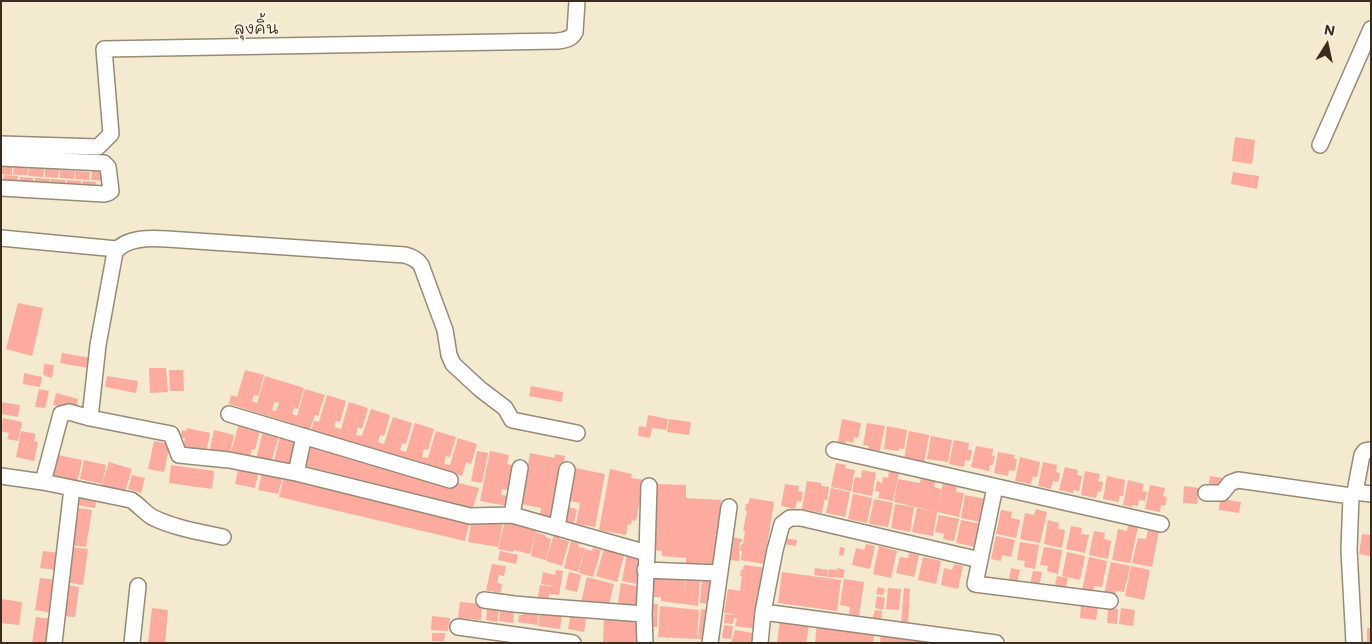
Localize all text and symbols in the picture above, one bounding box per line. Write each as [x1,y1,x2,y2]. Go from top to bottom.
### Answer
street label: ลุงคิ้น [233,19,279,39]
text: N [1323,19,1337,40]
north arrow [1302,20,1352,70]

